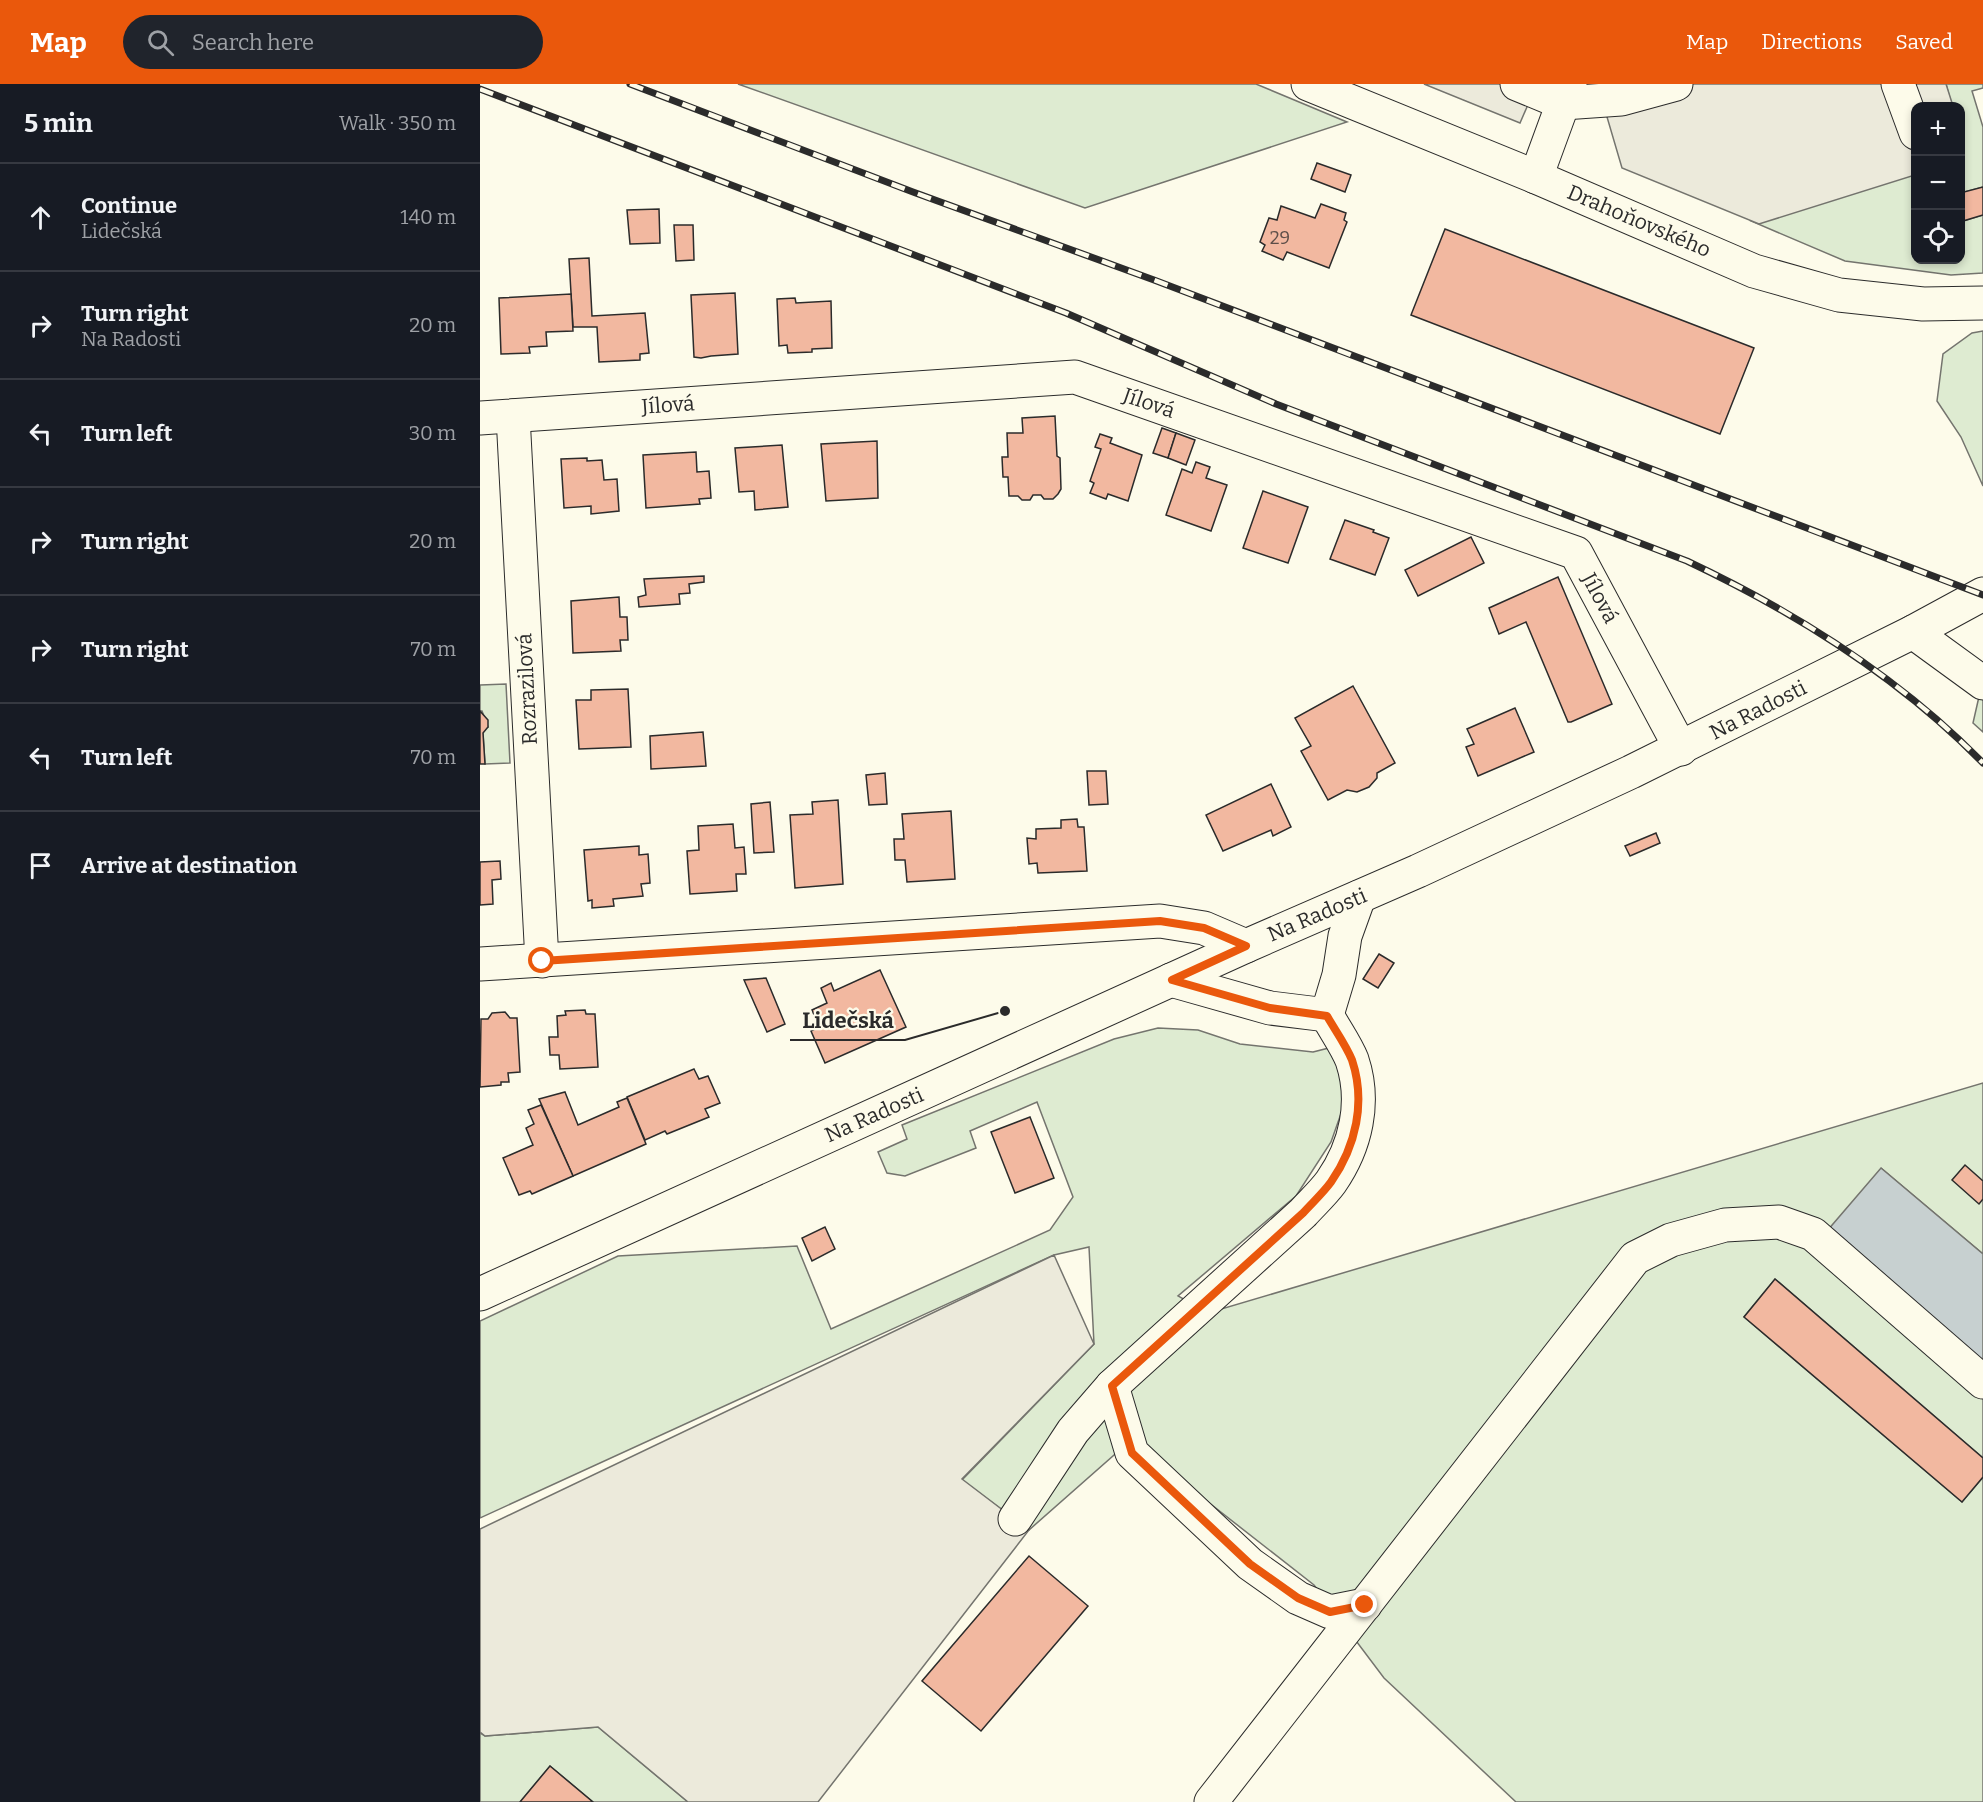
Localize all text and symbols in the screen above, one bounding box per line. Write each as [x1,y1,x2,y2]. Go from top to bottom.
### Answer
search box [123,15,543,69]
text: Map [30,26,87,59]
icon: search [144,26,177,59]
text: Search here [192,29,314,56]
text: Map [1686,29,1728,55]
text: Directions [1761,29,1862,55]
text: Saved [1895,29,1953,55]
map controls [1911,102,1965,264]
button: + [1911,102,1965,156]
text: 5 min [24,108,93,139]
text: Walk · 350 m [339,111,456,135]
button: − [1911,156,1965,210]
street label: Drahoňovského [1563,179,1715,263]
text: Continue [81,192,177,219]
icon: ahead [24,201,57,234]
text: 140 m [400,205,456,229]
button: locate [1911,210,1965,264]
text: Lidečská [81,219,162,243]
house number: 29 [1270,227,1290,249]
text: Turn right [81,300,189,327]
icon: right [24,309,57,342]
text: 20 m [409,313,456,337]
text: Na Radosti [81,327,181,351]
street label: Jílová [1119,382,1179,424]
street label: Jílová [639,390,696,420]
icon: left [24,417,57,450]
text: Turn left [81,420,173,447]
text: 30 m [409,421,456,445]
icon: right [24,525,57,558]
text: Turn right [81,528,189,555]
text: 20 m [409,529,456,553]
street label: Jílová [1576,567,1624,628]
street label: Rozrazilová [511,632,543,746]
icon: right [24,633,57,666]
text: Turn right [81,636,189,663]
text: 70 m [410,637,456,661]
street label: Na Radosti [1705,675,1811,745]
icon: left [24,741,57,774]
text: Turn left [81,744,173,771]
text: 70 m [410,745,456,769]
icon: arrive [24,849,57,882]
text: Arrive at destination [81,852,297,879]
street label: Na Radosti [1263,882,1371,948]
route start [528,947,554,973]
callout: Lidečská [790,1000,905,1040]
text: Lidečská [802,1007,894,1034]
street label: Na Radosti [821,1082,927,1148]
route end [1351,1591,1377,1617]

